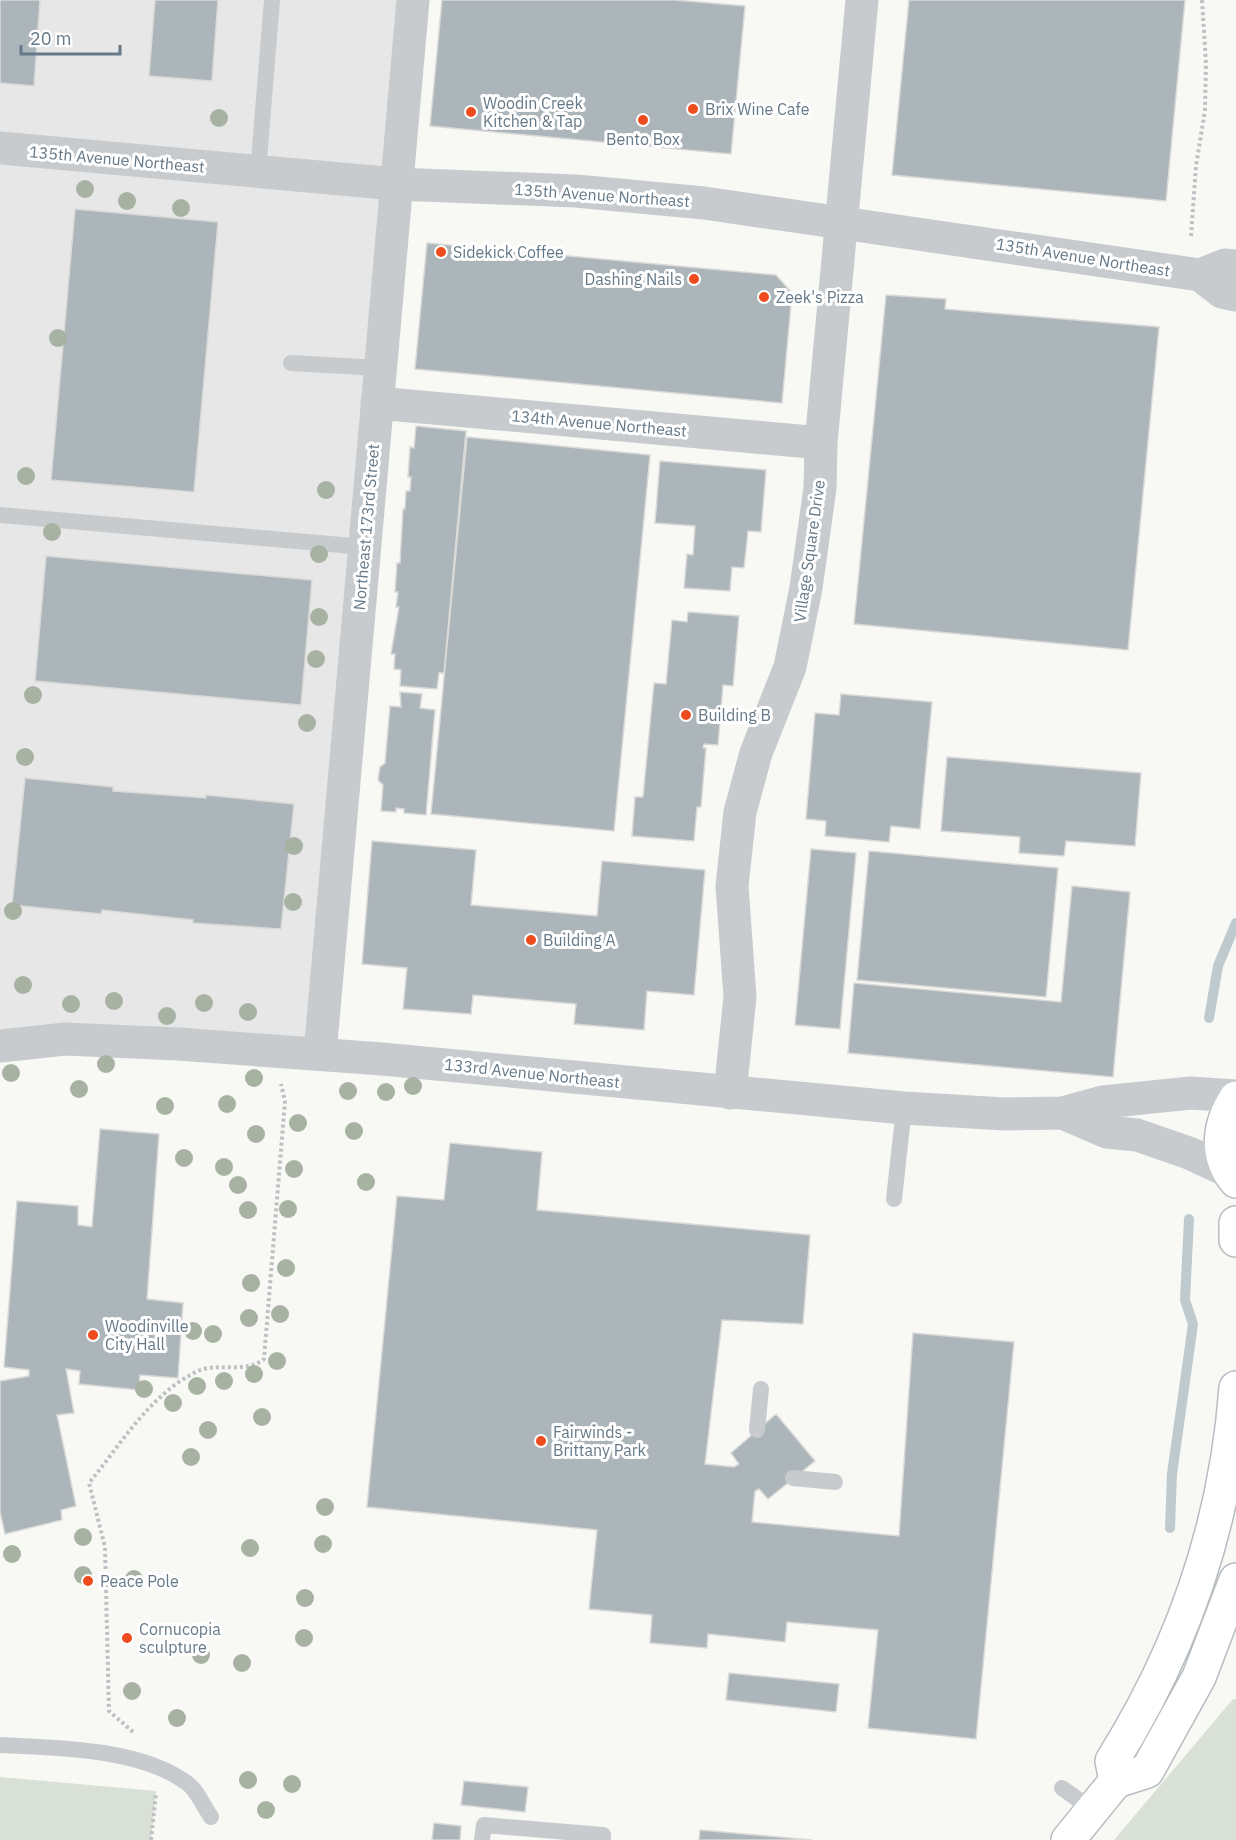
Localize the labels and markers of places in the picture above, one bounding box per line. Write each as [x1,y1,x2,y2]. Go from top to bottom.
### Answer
place label: Woodin Creek Kitchen & Tap [483,93,583,131]
place label: Brix Wine Cafe [705,99,810,119]
marker: Brix Wine Cafe [686,102,700,116]
marker: Woodin Creek Kitchen & Tap [464,105,478,119]
marker: Bento Box [636,113,650,127]
place label: Bento Box [606,129,680,149]
place label: Sidekick Coffee [453,242,564,262]
marker: Sidekick Coffee [434,245,448,259]
place label: Dashing Nails [585,269,682,289]
marker: Dashing Nails [687,272,701,286]
place label: Zeek's Pizza [776,287,864,307]
marker: Zeek's Pizza [757,290,771,304]
place label: Building B [698,705,771,725]
marker: Building B [679,708,693,722]
place label: Building A [543,930,616,950]
marker: Building A [524,933,538,947]
place label: Woodinville City Hall [105,1316,189,1354]
marker: Woodinville City Hall [86,1328,100,1342]
place label: Fairwinds - Brittany Park [553,1422,647,1460]
marker: Fairwinds - Brittany Park [534,1434,548,1448]
place label: Peace Pole [100,1571,179,1591]
marker: Peace Pole [81,1574,95,1588]
place label: Cornucopia sculpture [139,1619,221,1657]
marker: Cornucopia sculpture [120,1631,134,1645]

